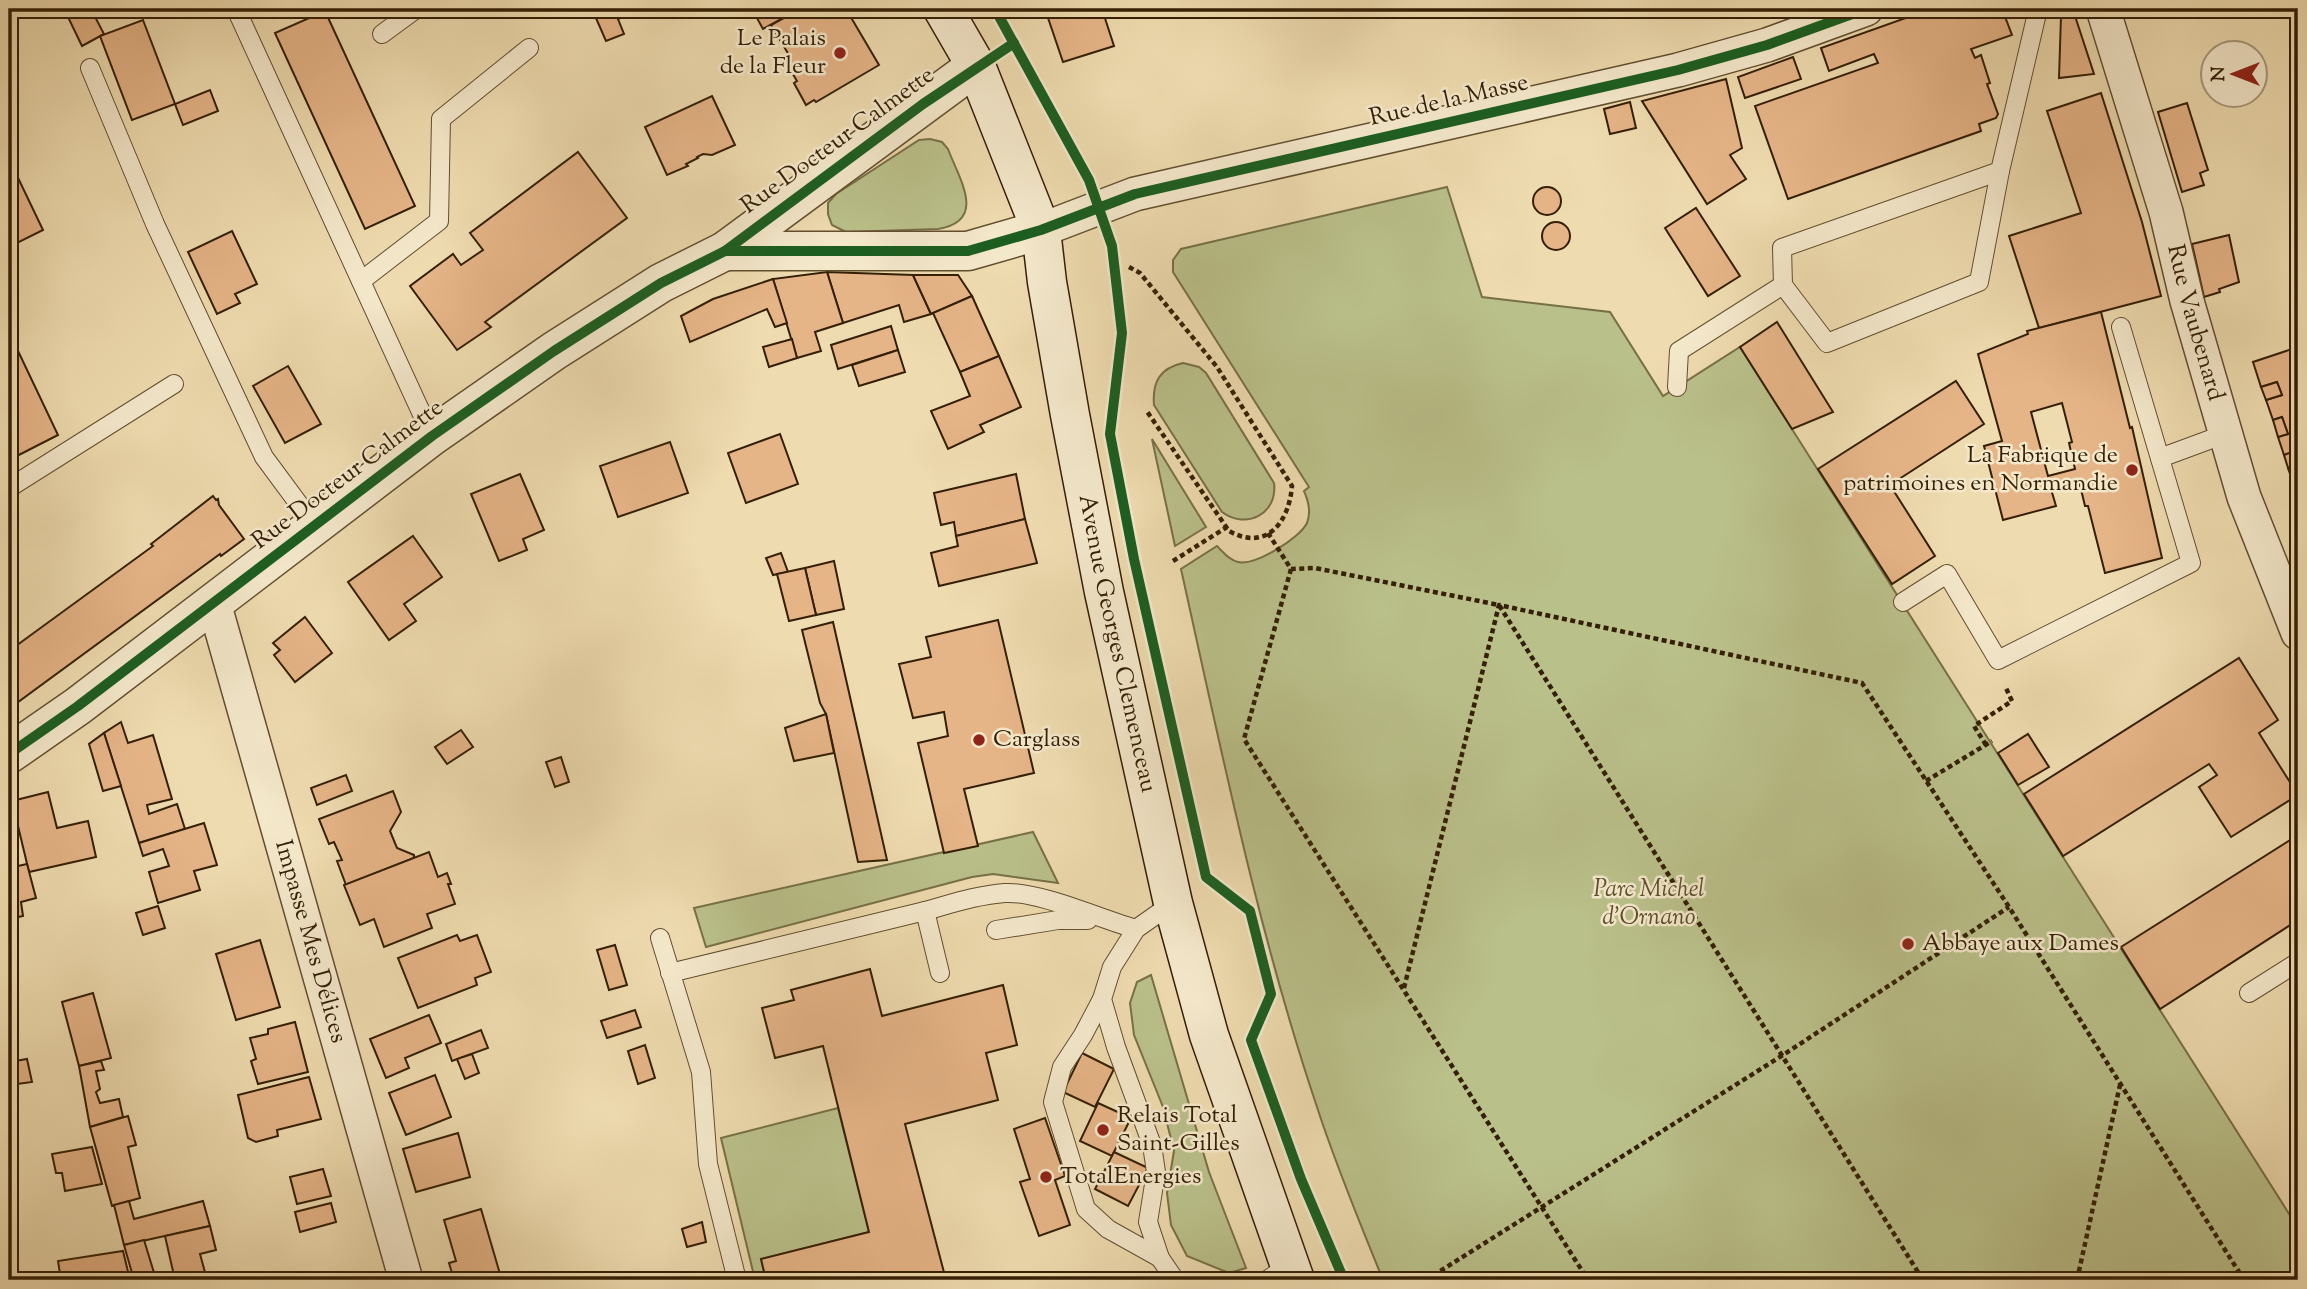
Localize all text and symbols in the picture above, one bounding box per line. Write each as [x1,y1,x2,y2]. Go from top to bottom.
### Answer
place label: Le Palais de la Fleur [720,22,826,84]
north arrow [2198,38,2268,108]
marker: Le Palais de la Fleur [832,45,848,61]
street label: Rue Docteur Calmette [734,59,942,223]
street label: Rue de la Masse [1366,66,1532,136]
text: N [2206,66,2233,82]
street label: Rue Vaubenard [2157,241,2232,405]
street label: Rue Docteur Calmette [245,392,451,558]
place label: La Fabrique de patrimoines en Normandie [1843,439,2118,501]
marker: La Fabrique de patrimoines en Normandie [2124,462,2140,478]
street label: Avenue Georges Clemenceau [1069,492,1165,796]
place label: Carglass [993,723,1080,757]
marker: Carglass [971,732,987,748]
street label: Impasse Mes Délices [265,836,355,1047]
park label: Parc Michel d'Ornano [1593,873,1705,935]
place label: Abbaye aux Dames [1922,927,2119,961]
marker: Abbaye aux Dames [1900,936,1916,952]
place label: Relais Total Saint-Gilles [1117,1099,1240,1161]
marker: Relais Total Saint-Gilles [1095,1122,1111,1138]
place label: TotalEnergies [1060,1160,1201,1194]
marker: TotalEnergies [1038,1169,1054,1185]

